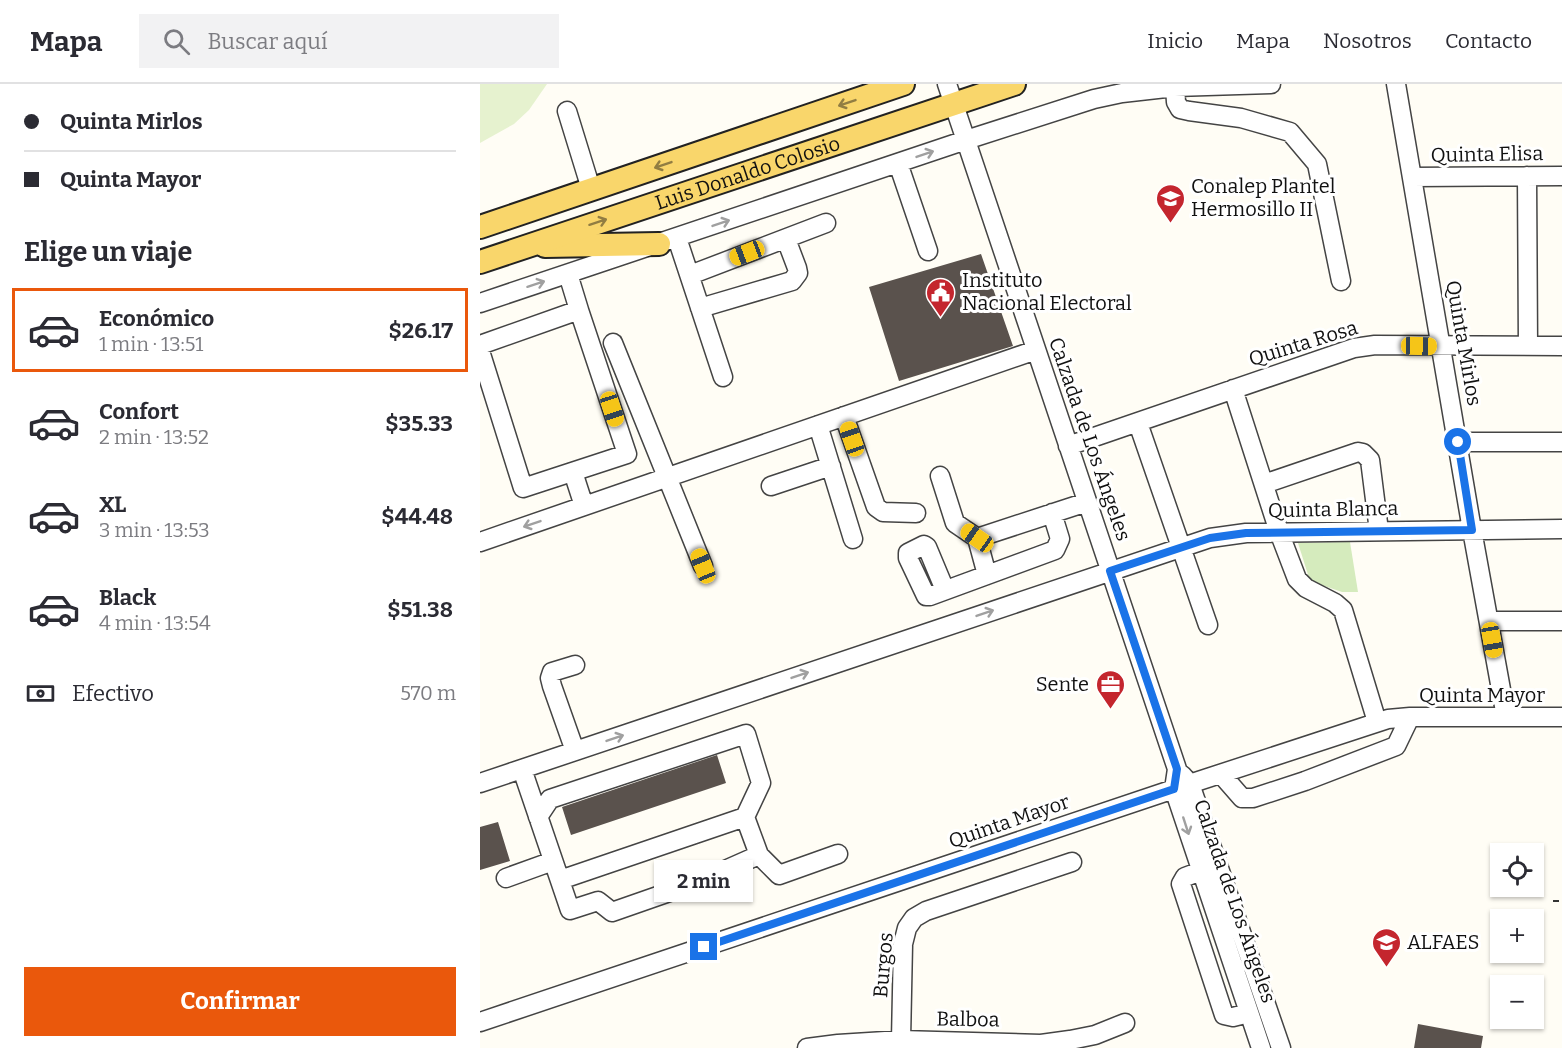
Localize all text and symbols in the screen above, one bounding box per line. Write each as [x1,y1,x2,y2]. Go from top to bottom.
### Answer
search box [139,14,559,68]
text: Mapa [30,25,103,58]
icon: search [160,25,193,58]
text: Buscar aquí [208,28,327,55]
text: Inicio [1147,28,1203,54]
text: Mapa [1236,28,1290,54]
text: Nosotros [1323,28,1412,54]
text: Contacto [1445,28,1532,54]
one-way arrow [839,98,857,109]
text: Quinta Mirlos [60,108,203,135]
street label: Luis Donaldo Colosio [652,131,843,215]
street label: Quinta Elisa [1431,141,1544,167]
one-way arrow [915,148,934,159]
one-way arrow [654,161,673,172]
text: Quinta Mayor [60,166,201,193]
place label: Conalep Plantel Hermosillo II [1191,174,1336,221]
school or university icon: Conalep Plantel Hermosillo II [1154,182,1186,224]
one-way arrow [588,215,607,226]
one-way arrow [711,217,730,228]
text: Elige un viaje [24,236,192,268]
car [727,238,767,268]
place label: Instituto Nacional Electoral [962,268,1132,315]
public building icon: Instituto Nacional Electoral [925,276,957,318]
one-way arrow [526,278,545,289]
street label: Quinta Mirlos [1441,278,1487,408]
icon: car [27,303,81,357]
text: Económico [99,305,214,332]
street label: Quinta Rosa [1246,315,1360,371]
text: $26.17 [388,317,453,344]
text: 1 min · 13:51 [99,332,203,356]
street label: Calzada de Los Ángeles [1044,334,1136,544]
car [1401,337,1437,355]
car [598,389,626,429]
icon: car [27,396,81,450]
text: Confort [99,398,179,425]
text: $35.33 [385,410,453,437]
car [838,419,866,459]
text: 2 min · 13:52 [99,425,209,449]
route start [1444,428,1471,455]
icon: car [27,489,81,543]
text: XL [99,491,126,518]
street label: Quinta Blanca [1268,496,1398,522]
text: $44.48 [381,503,453,530]
text: 3 min · 13:53 [99,518,210,542]
one-way arrow [523,520,542,531]
car [957,520,997,556]
car [688,546,718,586]
icon: car [27,582,81,636]
text: Black [99,584,156,611]
text: $51.38 [387,596,453,623]
one-way arrow [975,607,994,618]
text: 4 min · 13:54 [99,611,211,635]
car [1480,621,1504,659]
office icon: Sente [1094,668,1126,710]
one-way arrow [790,669,809,680]
place label: Sente [1036,672,1089,696]
icon: cash [24,677,57,710]
text: Efectivo [72,680,154,707]
text: 570 m [400,681,456,705]
street label: Quinta Mayor [1419,683,1545,707]
one-way arrow [605,731,624,742]
street label: Quinta Mayor [945,789,1073,853]
street label: Calzada de Los Ángeles [1189,796,1281,1006]
one-way arrow [1181,816,1192,835]
map controls [1490,843,1544,1029]
button: locate [1490,843,1544,897]
callout: 2 min [654,860,754,902]
text: 2 min [677,869,730,893]
button: + [1490,909,1544,963]
school or university icon: ALFAES [1370,926,1402,968]
place label: ALFAES [1407,930,1480,954]
street label: Burgos [868,931,898,999]
route end [690,933,717,960]
button: Confirmar [24,967,456,1036]
button: − [1490,975,1544,1029]
street label: Balboa [936,1006,1000,1032]

